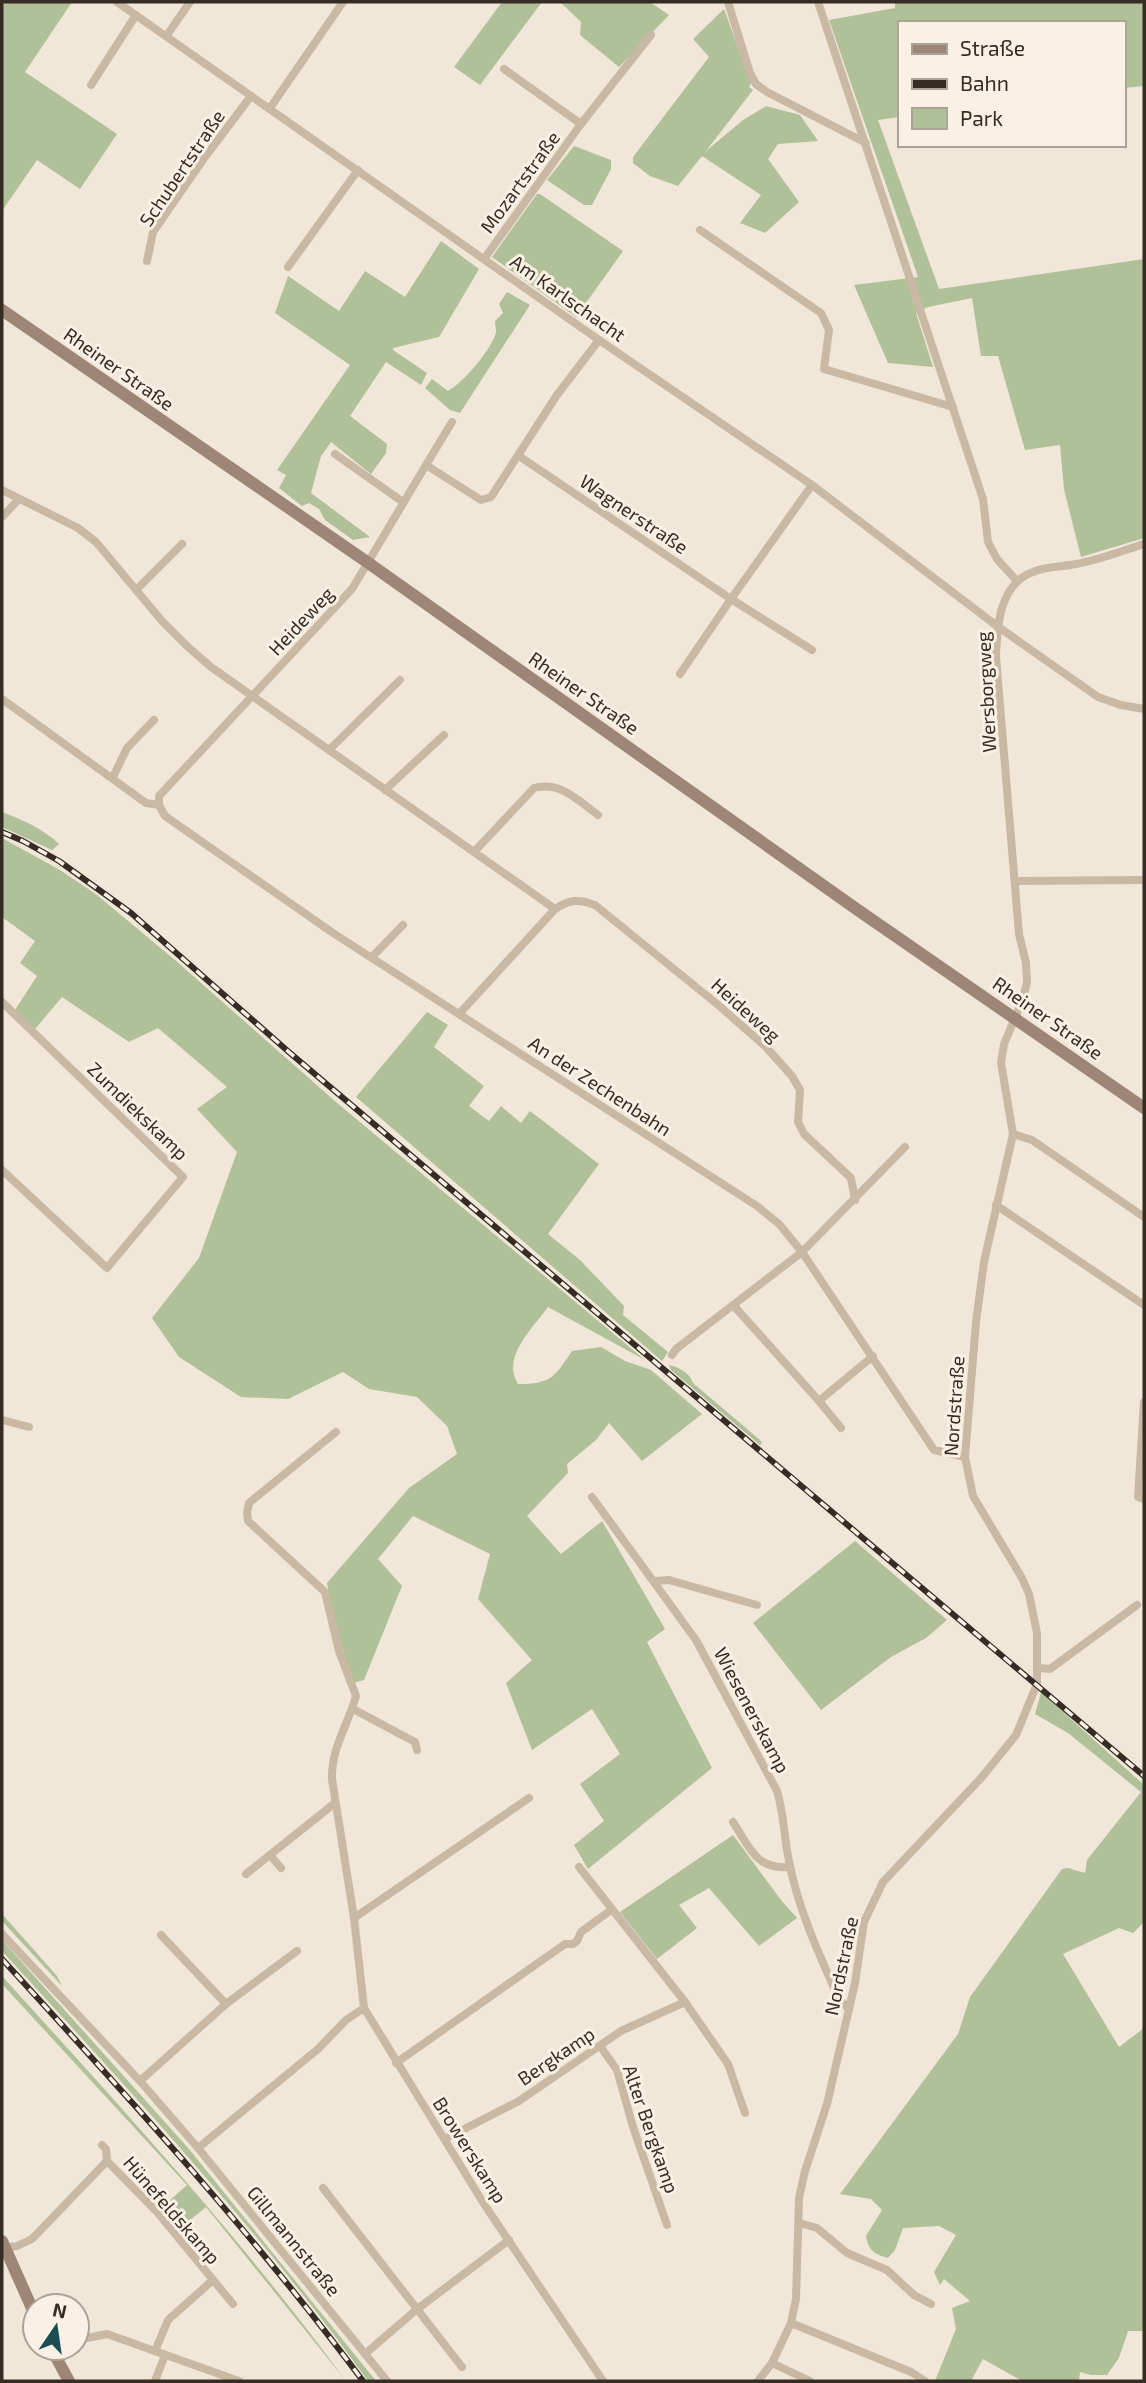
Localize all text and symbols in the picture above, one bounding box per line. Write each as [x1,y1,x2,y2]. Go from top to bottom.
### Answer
legend [898,21,1125,147]
text: Straße [960,35,1025,60]
text: Bahn [960,70,1009,95]
street label: Schubertstraße [134,105,229,230]
text: Park [960,105,1003,130]
street label: Mozartstraße [475,126,564,237]
street label: Am Karlschacht [506,249,630,346]
street label: Rheiner Straße [60,322,179,415]
street label: Wagnerstraße [576,469,693,558]
street label: Heideweg [263,581,338,660]
street label: Wersborgweg [971,630,1000,753]
street label: Rheiner Straße [525,646,644,739]
street label: Rheiner Straße [989,971,1108,1064]
street label: Heideweg [707,973,786,1047]
street label: An der Zechenbahn [525,1031,676,1140]
street label: Zumdiekskamp [83,1057,193,1164]
street label: Nordstraße [939,1355,968,1457]
street label: Wiesenerskamp [710,1643,795,1777]
street label: Nordstraße [819,1914,862,2017]
street label: Bergkamp [513,2021,599,2090]
street label: Alter Bergkamp [619,2062,684,2196]
street label: Browerskamp [429,2092,512,2207]
street label: Hünefeldskamp [119,2151,226,2269]
street label: Gillmannstraße [243,2181,346,2300]
north arrow [21,2292,91,2362]
text: N [51,2297,69,2323]

